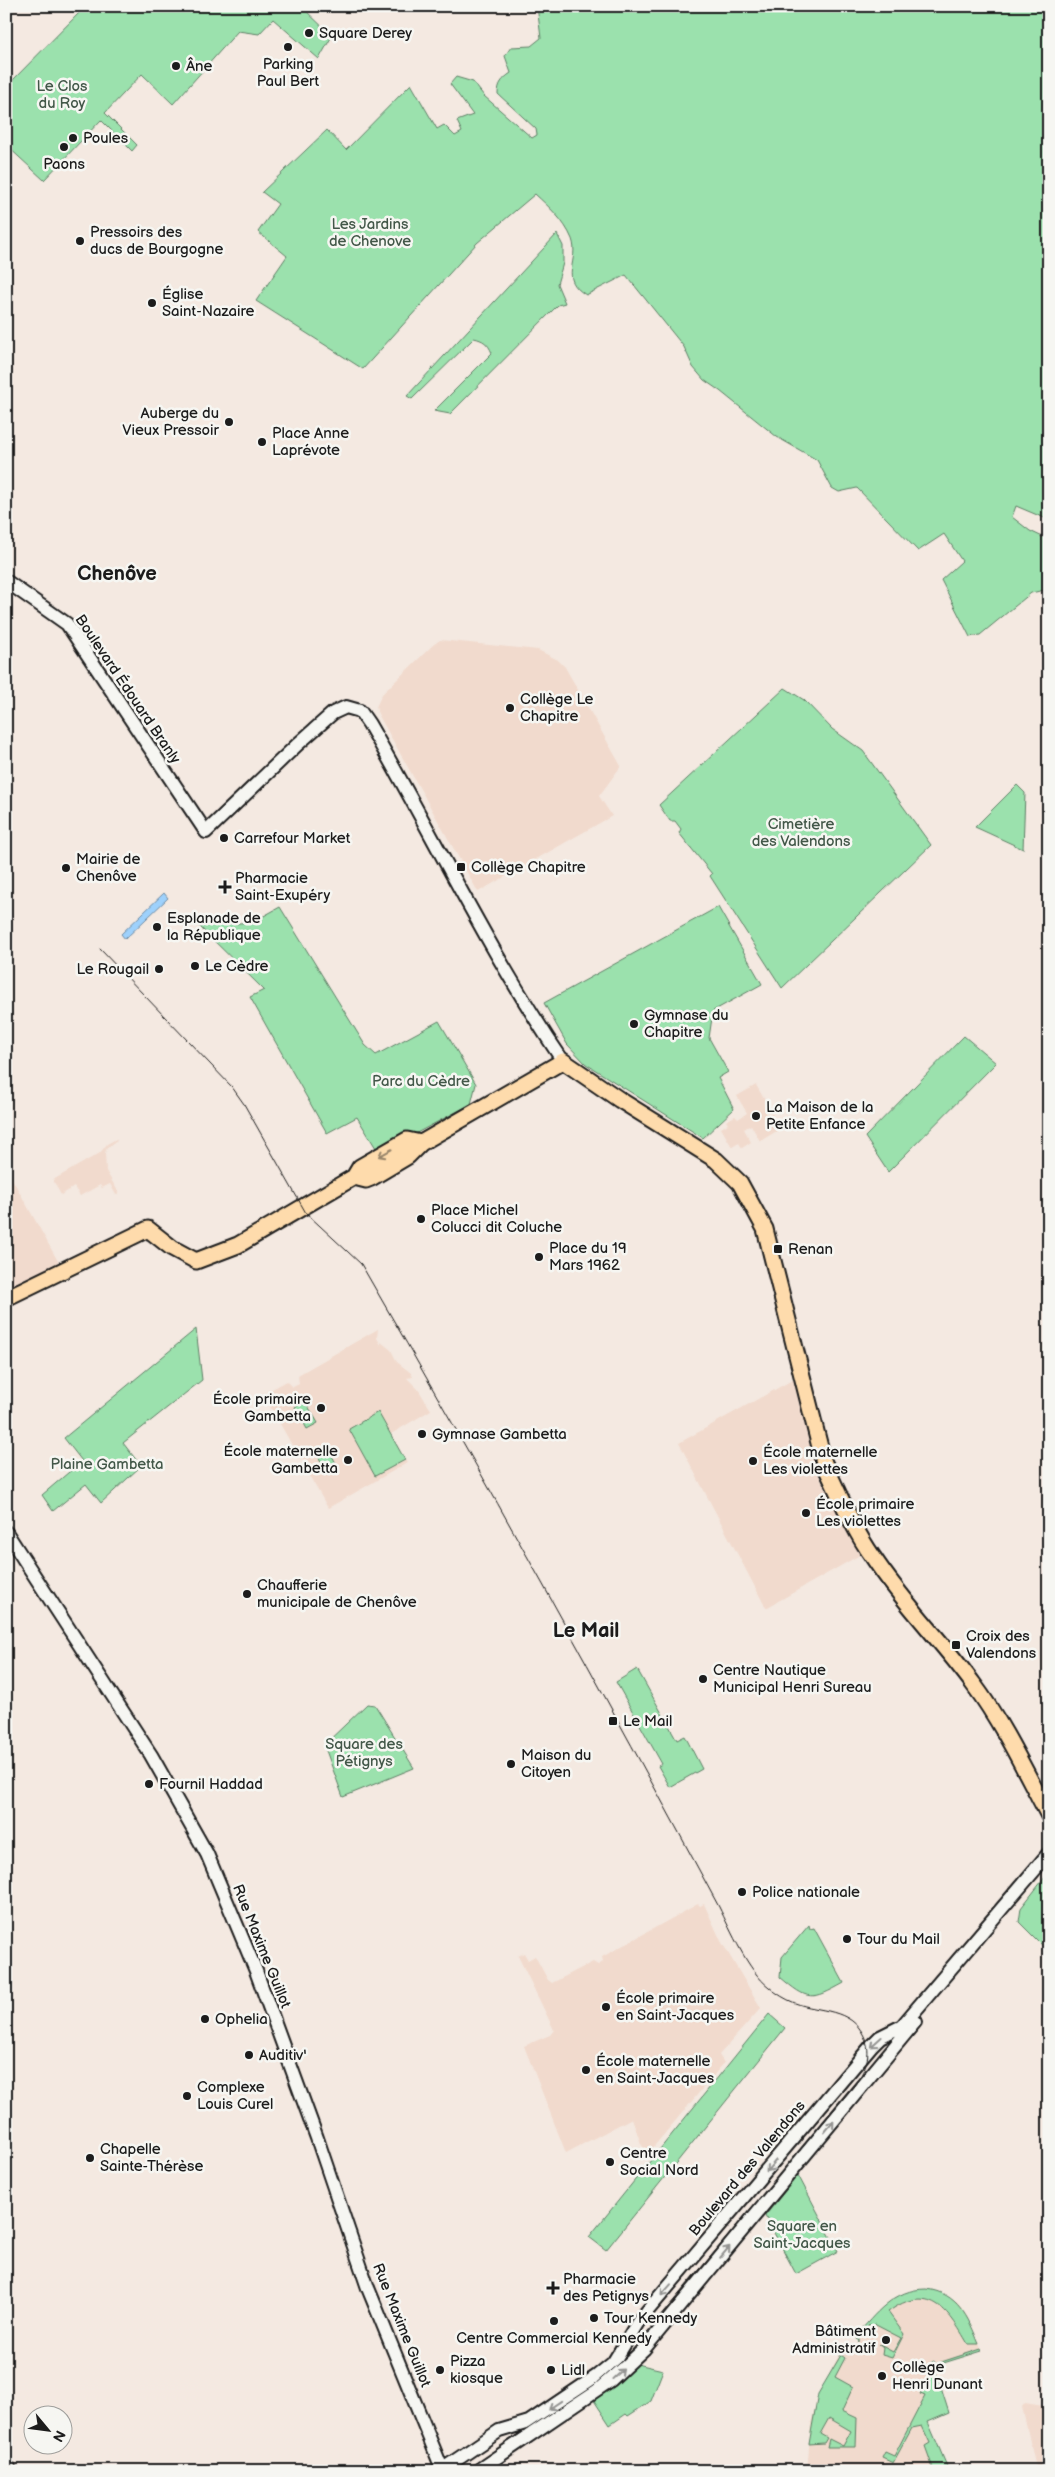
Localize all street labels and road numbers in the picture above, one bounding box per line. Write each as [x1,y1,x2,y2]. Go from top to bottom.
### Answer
street label: Boulevard Édouard Branly [71,611,185,768]
street label: Rue Maxime Guillot [228,1881,295,2011]
street label: Boulevard des Valendons [685,2096,810,2240]
street label: Rue Maxime Guillot [368,2260,435,2390]

